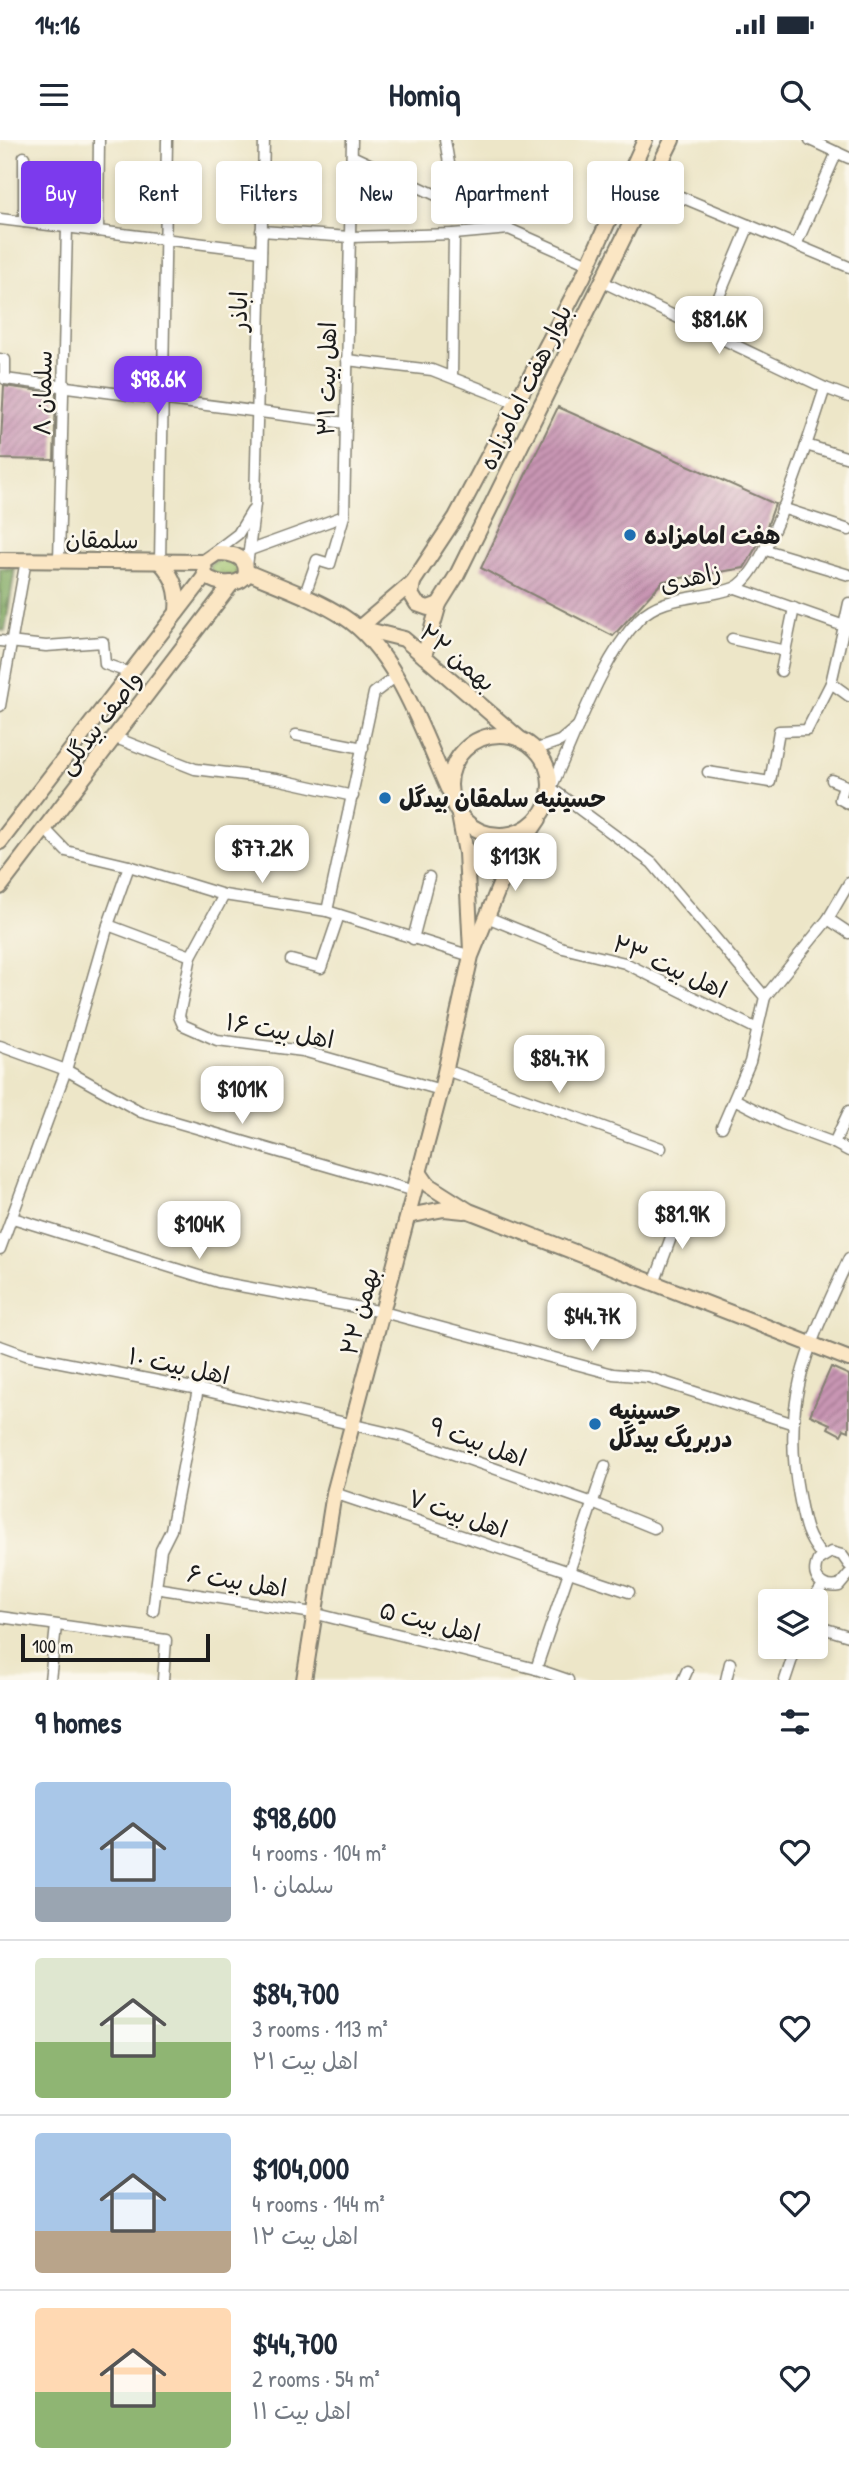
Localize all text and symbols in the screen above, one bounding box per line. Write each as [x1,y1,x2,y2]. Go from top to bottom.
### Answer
text: 14:16 [35,7,80,42]
text: Homiq [389,73,460,116]
icon: menu [35,76,73,114]
icon: search [776,76,814,114]
chip: Buy [21,161,101,224]
chip: Rent [115,161,202,224]
chip: Filters [216,161,322,224]
chip: New [336,161,417,224]
chip: Apartment [431,161,573,224]
chip: House [587,161,684,224]
street label: اباذر [222,291,254,333]
pin: $81.6K [662,296,776,356]
street label: بلوار هفت امامزاده [471,299,579,475]
text: $81.6K [691,303,747,334]
street label: اهل بیت ۳۱ [309,322,343,436]
street label: سلمان ۸ [25,350,59,436]
pin: $98.6K [101,356,215,416]
text: $98.6K [130,363,186,394]
place label: هفت امامزاده [644,519,780,551]
street label: سلمقان [65,522,139,556]
marker: هفت امامزاده [622,527,638,543]
street label: زاهدی [656,554,724,600]
street label: ۲۲ بهمن [413,616,503,698]
street label: واصف بیدگلی [49,663,149,781]
place label: حسینیه سلمقان بیدگل [399,782,606,814]
marker: حسینیه سلمقان بیدگل [377,790,393,806]
pin: $77.2K [205,826,319,885]
text: $77.2K [231,832,293,863]
pin: $113K [466,834,564,893]
text: $113K [490,840,540,871]
street label: اهل بیت ۲۳ [608,927,732,1005]
street label: اهل بیت ۱۶ [223,1005,337,1055]
pin: $84.7K [502,1035,616,1095]
text: $84.7K [530,1042,588,1073]
pin: $101K [193,1066,291,1126]
text: $101K [217,1073,267,1104]
pin: $81.9K [625,1192,739,1251]
text: $81.9K [654,1198,710,1229]
pin: $104K [150,1202,248,1261]
text: $104K [174,1208,224,1239]
street label: ۲۲ بهمن [332,1264,386,1358]
pin: $44.7K [535,1294,649,1353]
text: $44.7K [563,1300,621,1331]
street label: اهل بیت ۱۰ [125,1339,233,1391]
place label: حسینیه دربریگ بیدگل [609,1394,732,1454]
street label: اهل بیت ۹ [425,1409,531,1473]
marker: حسینیه دربریگ بیدگل [587,1416,603,1432]
street label: اهل بیت ۷ [404,1481,512,1545]
street label: اهل بیت ۶ [185,1556,289,1604]
map controls [758,1589,828,1659]
button: layers [758,1589,828,1659]
street label: اهل بیت ۵ [376,1593,484,1649]
scale bar [21,1631,210,1663]
text: 100 m [32,1633,73,1659]
text: 9 homes [35,1702,122,1742]
icon: filters [776,1703,814,1741]
text: $98,600 [252,1797,336,1837]
icon: home [91,1810,175,1894]
icon: heart [776,1833,814,1871]
text: 4 rooms · 104 m² [252,1837,386,1868]
text: سلمان ۱۰ [252,1869,334,1900]
text: $84,700 [252,1973,339,2013]
icon: home [91,1986,175,2070]
icon: heart [776,2009,814,2047]
text: 3 rooms · 113 m² [252,2013,388,2044]
text: اهل بیت ۲۱ [252,2045,358,2076]
text: $104,000 [252,2148,349,2188]
icon: home [91,2161,175,2245]
icon: heart [776,2184,814,2222]
text: 4 rooms · 144 m² [252,2188,385,2219]
text: اهل بیت ۱۲ [252,2220,358,2251]
text: $44,700 [252,2323,338,2363]
icon: home [91,2336,175,2420]
icon: heart [776,2359,814,2397]
text: 2 rooms · 54 m² [252,2363,380,2394]
text: اهل بیت ۱۱ [252,2395,351,2426]

